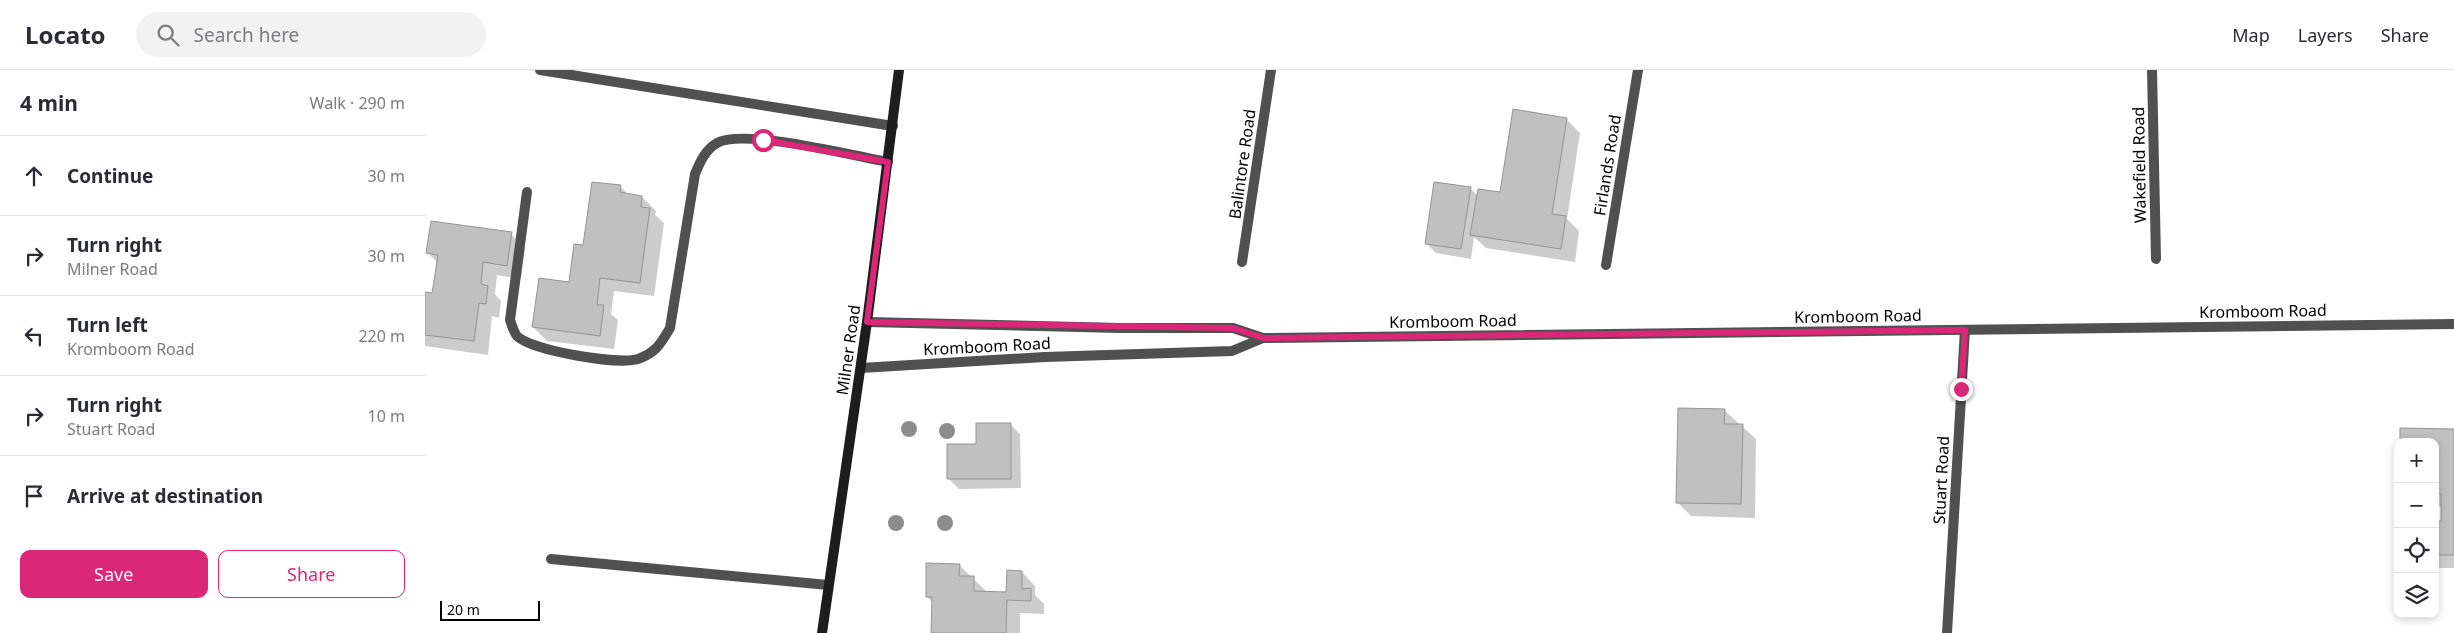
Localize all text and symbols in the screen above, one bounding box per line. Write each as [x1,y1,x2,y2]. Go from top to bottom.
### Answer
search box [136,12,486,57]
text: Locato [25,18,106,51]
icon: search [154,21,182,49]
text: Search here [194,22,299,48]
text: Map [2232,23,2270,47]
text: Layers [2298,23,2353,47]
text: Share [2381,23,2429,47]
text: 4 min [20,89,78,117]
text: Walk · 290 m [310,92,405,114]
street label: Wakefield Road [2127,107,2151,223]
street label: Balintore Road [1223,108,1261,220]
street label: Firlands Road [1588,113,1626,217]
route start [752,129,775,152]
icon: ahead [20,162,48,190]
text: Continue [67,163,153,189]
text: 30 m [368,165,405,187]
text: Turn right [67,232,162,258]
icon: right [20,242,48,270]
text: 30 m [368,245,405,267]
text: Milner Road [67,258,158,280]
street label: Kromboom Road [2199,299,2327,323]
street label: Milner Road [831,303,865,397]
street label: Kromboom Road [1794,304,1922,328]
street label: Kromboom Road [1389,309,1517,333]
text: Turn left [67,312,148,338]
icon: left [20,322,48,350]
text: 220 m [358,325,405,347]
street label: Kromboom Road [923,332,1051,360]
text: Kromboom Road [67,338,195,360]
route end [1950,378,1973,401]
text: Turn right [67,392,162,418]
icon: right [20,402,48,430]
text: 10 m [368,405,405,427]
text: Stuart Road [67,418,155,440]
street label: Stuart Road [1928,435,1954,525]
map controls [2394,438,2439,618]
button: + [2394,438,2439,483]
icon: arrive [20,482,48,510]
text: Arrive at destination [67,483,263,509]
button: − [2394,483,2439,528]
button: locate [2394,528,2439,573]
button: Save [20,550,208,598]
button: Share [218,550,405,598]
button: layers [2394,573,2439,618]
scale bar [440,598,540,621]
text: 20 m [447,600,480,619]

